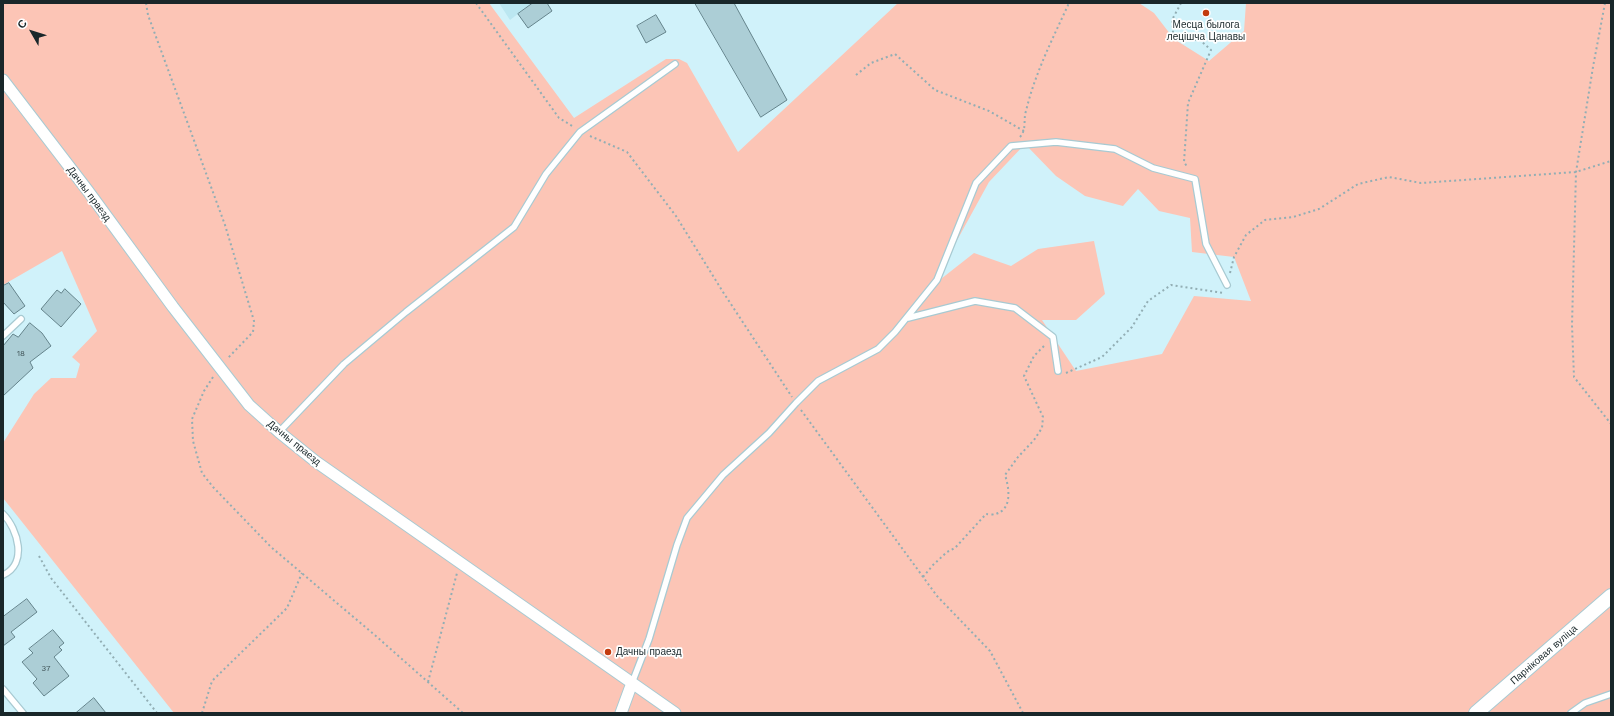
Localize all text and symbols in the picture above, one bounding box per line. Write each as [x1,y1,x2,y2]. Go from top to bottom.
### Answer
marker: Месца былога лецішча Цанавы [1201,8,1211,18]
north arrow [12,12,52,52]
text: С [15,17,30,31]
place label: Месца былога лецішча Цанавы [1167,19,1245,42]
street label: Дачны праезд [64,164,114,224]
house number: 18 [17,349,25,359]
street label: Дачны праезд [265,418,323,468]
street label: Парніковая вуліца [1508,623,1580,687]
place label: Дачны праезд [616,646,682,658]
marker: Дачны праезд [603,647,613,657]
house number: 37 [42,664,50,674]

